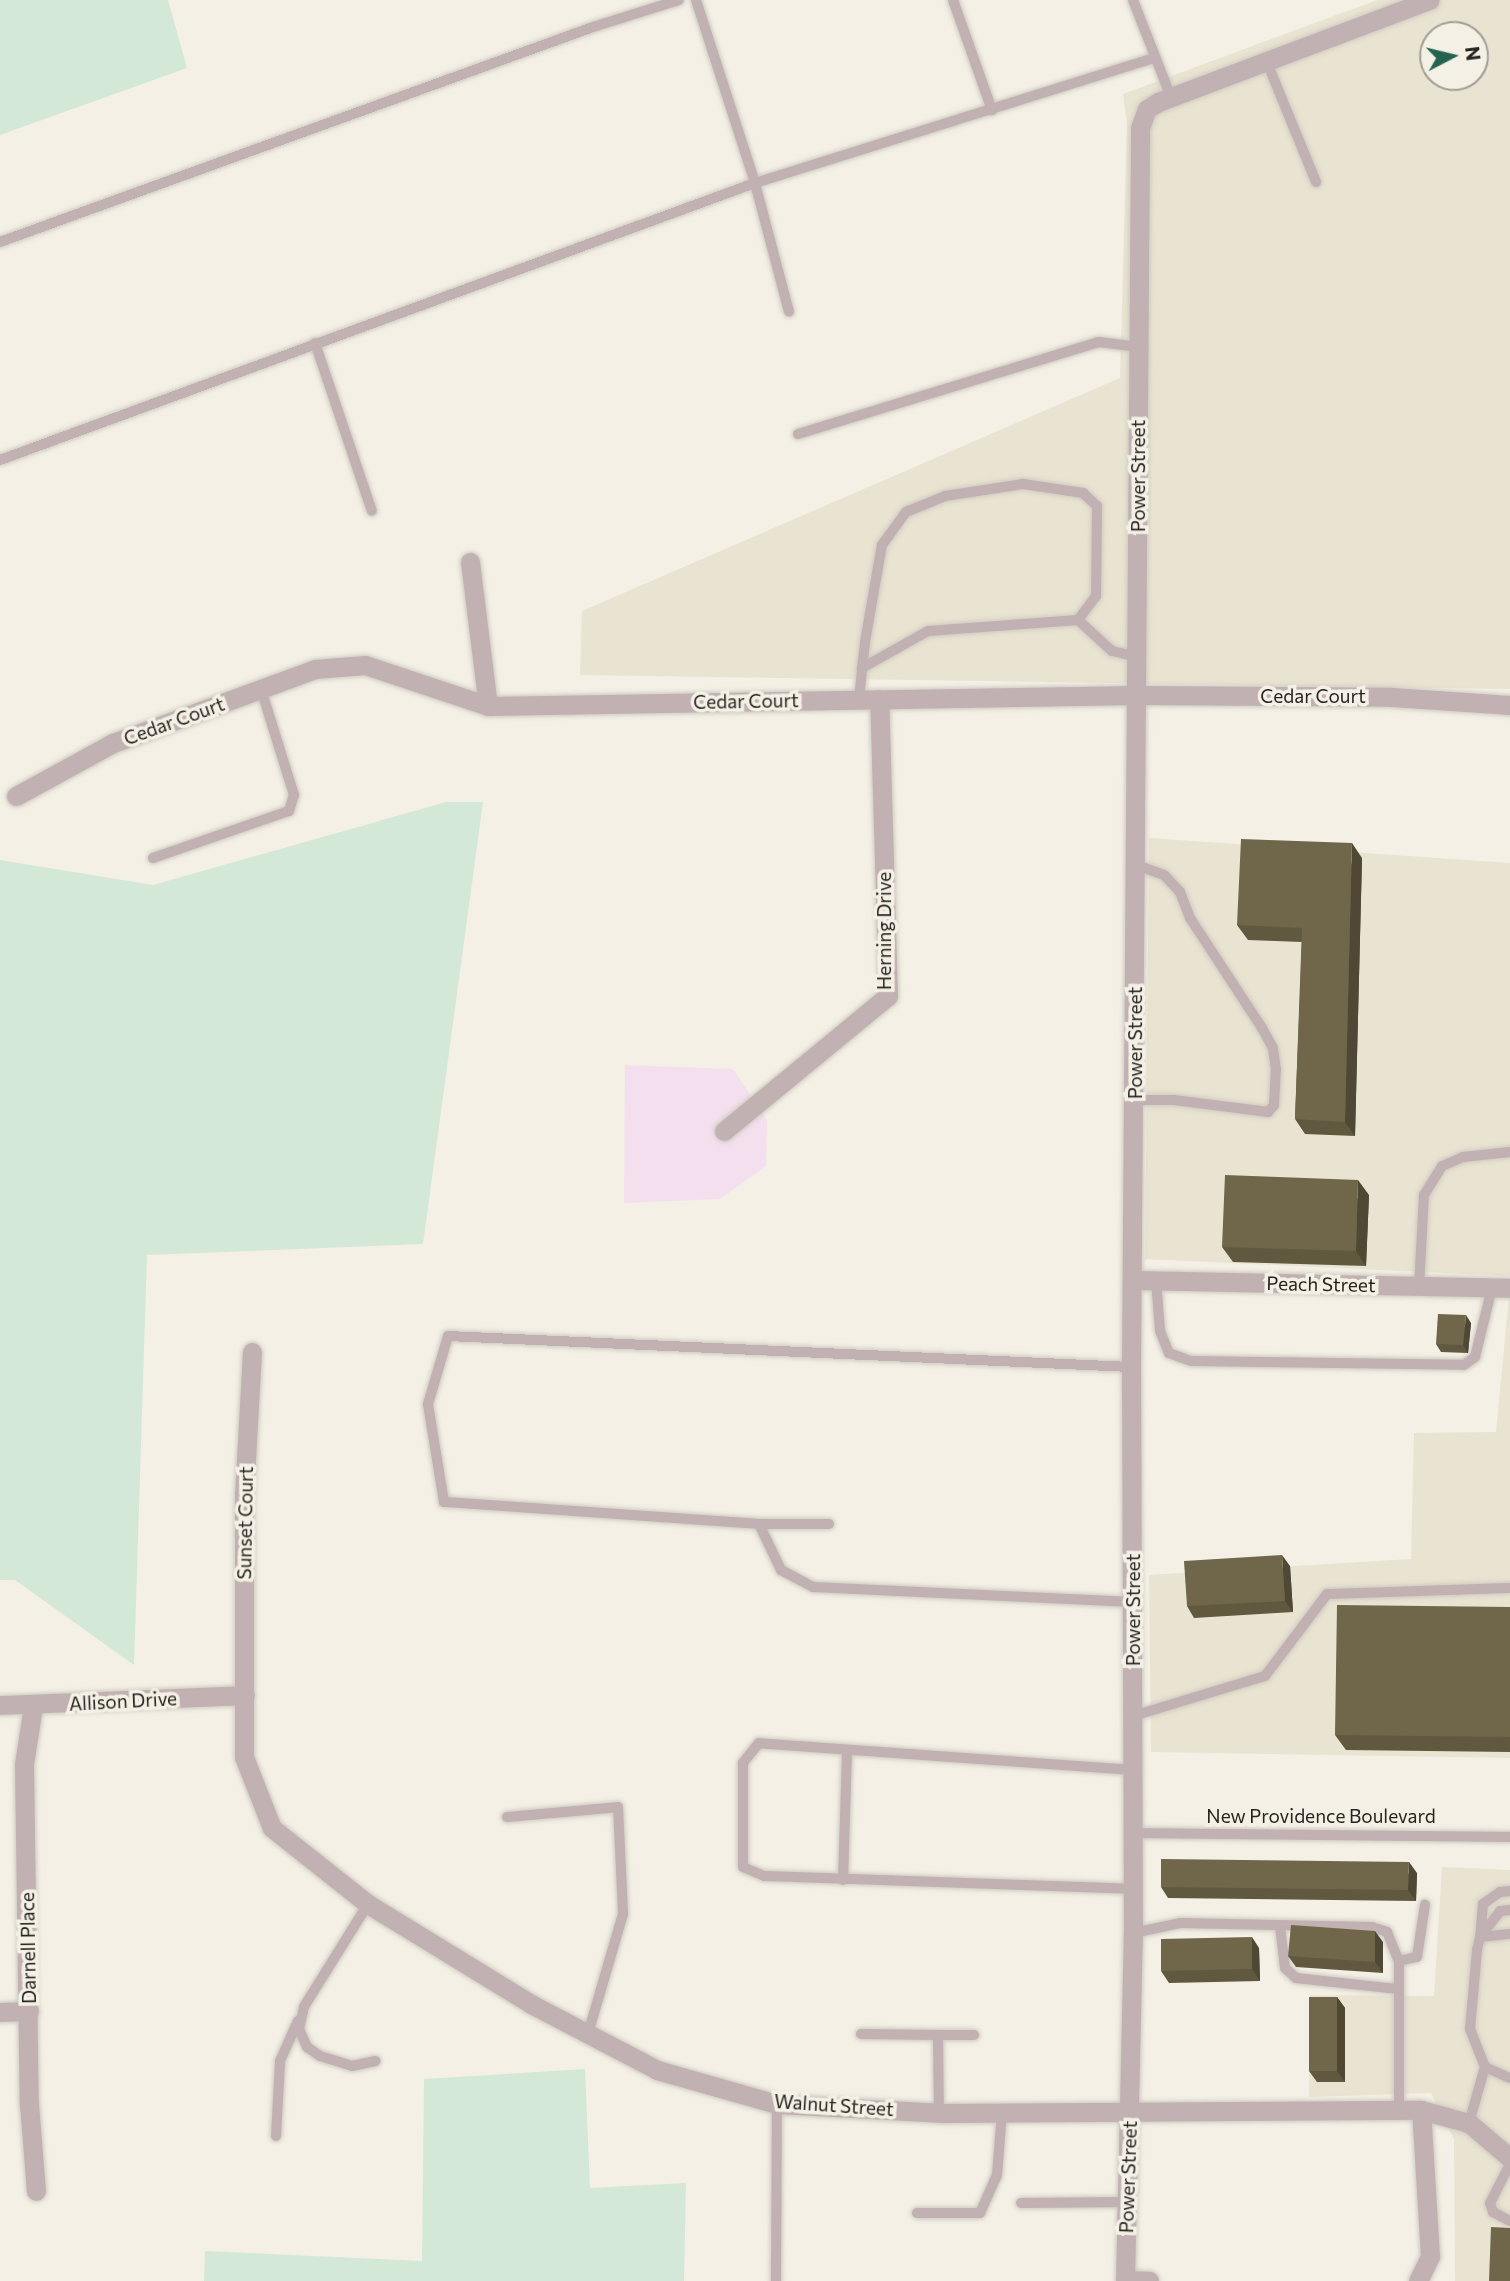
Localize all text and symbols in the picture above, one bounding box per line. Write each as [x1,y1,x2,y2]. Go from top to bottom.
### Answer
north arrow [1419,21,1489,91]
text: N [1461,45,1486,62]
street label: Power Street [1127,420,1149,532]
street label: Cedar Court [1260,685,1366,707]
street label: Cedar Court [693,689,799,713]
street label: Cedar Court [121,692,227,750]
street label: Herning Drive [873,872,895,990]
street label: Power Street [1124,987,1146,1099]
street label: Peach Street [1266,1272,1376,1296]
street label: Sunset Court [233,1466,257,1580]
street label: Power Street [1122,1554,1144,1666]
street label: Allison Drive [68,1687,178,1715]
street label: New Providence Boulevard [1206,1805,1436,1827]
street label: Darnell Place [16,1892,40,2004]
street label: Walnut Street [773,2089,895,2121]
street label: Power Street [1115,2120,1141,2234]

